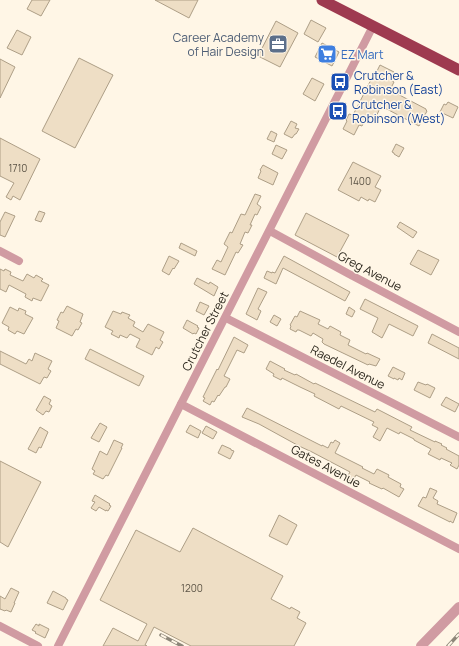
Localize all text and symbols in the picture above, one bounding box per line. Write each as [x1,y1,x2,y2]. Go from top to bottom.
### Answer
place label: Career Academy of Hair Design [173,29,265,60]
office icon: Career Academy of Hair Design [267,33,289,55]
supermarket icon: EZ Mart [316,43,338,65]
place label: EZ Mart [341,46,384,63]
place label: Crutcher & Robinson (East) [354,67,443,98]
bus stop icon: Crutcher & Robinson (East) [329,71,351,93]
place label: Crutcher & Robinson (West) [352,96,445,127]
bus stop icon: Crutcher & Robinson (West) [327,100,349,122]
house number: 1710 [9,161,27,175]
house number: 1400 [349,174,371,188]
street label: Greg Avenue [335,247,405,295]
street label: Crutcher Street [178,288,232,374]
street label: Raedel Avenue [308,341,388,393]
street label: Gates Avenue [288,441,364,491]
house number: 1200 [181,581,203,595]

